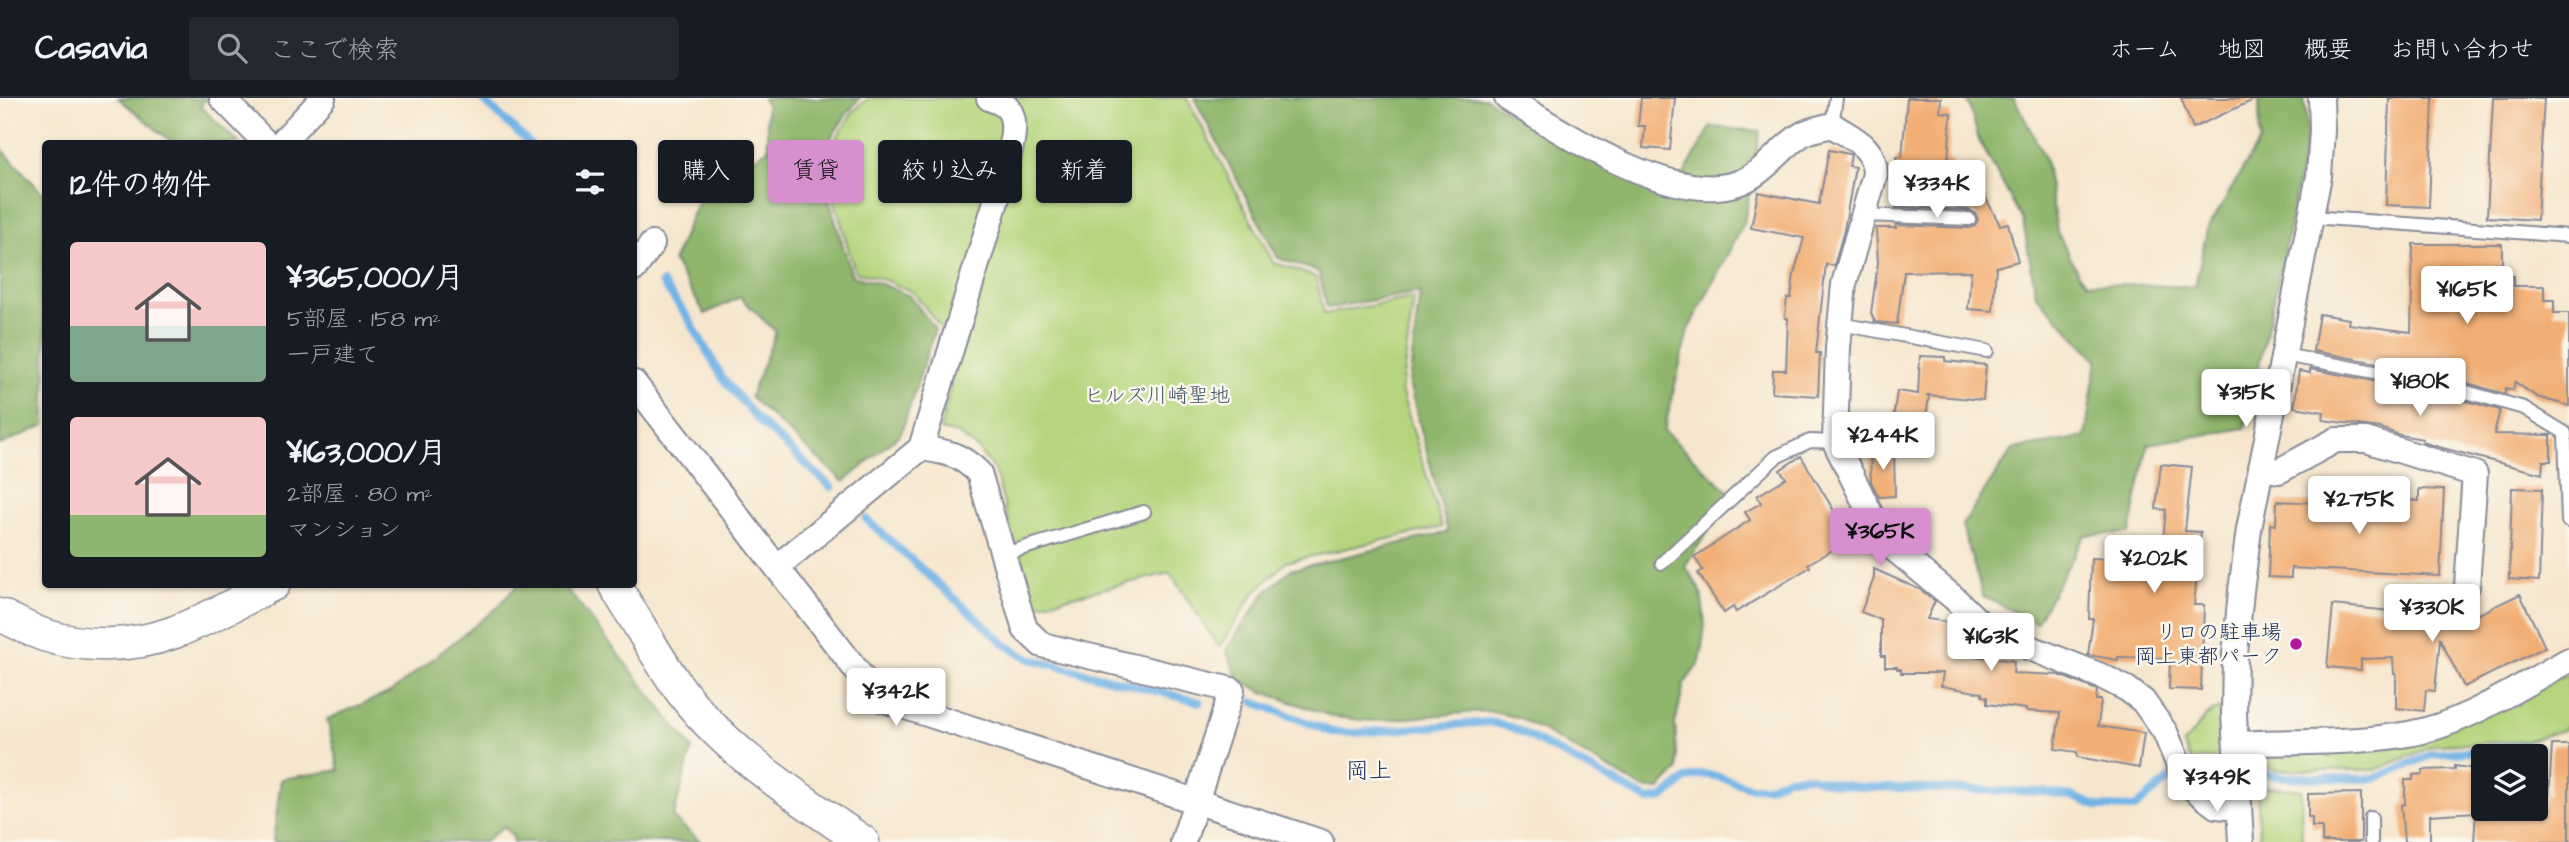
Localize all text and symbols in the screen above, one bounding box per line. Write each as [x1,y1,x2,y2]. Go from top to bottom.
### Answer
search box [189,17,679,80]
text: Casavia [35,25,147,71]
icon: search [213,29,251,67]
text: ここで検索 [269,32,399,68]
text: ホーム [2109,33,2180,67]
text: 地図 [2218,33,2266,67]
text: 概要 [2304,33,2352,67]
text: お問い合わせ [2390,33,2534,67]
chip: 購入 [658,140,754,203]
chip: 賃貸 [768,140,864,203]
chip: 絞り込み [878,140,1022,203]
chip: 新着 [1036,140,1132,203]
pin: ¥334K [1888,160,1986,220]
icon: filters [571,163,609,201]
text: 12件の物件 [70,164,211,206]
text: ¥334K [1904,167,1970,199]
text: ¥365,000/月 [287,257,464,299]
pin: ¥165K [2418,266,2516,326]
icon: home [126,270,210,354]
text: ¥165K [2437,273,2497,305]
text: 5部屋 · 158 m² [287,303,441,335]
text: 一戸建て [287,339,379,371]
pin: ¥180K [2371,358,2469,418]
text: ¥180K [2391,365,2449,397]
pin: ¥315K [2197,370,2295,429]
text: ¥315K [2217,376,2275,408]
park label: ヒルズ川崎聖地 [1084,381,1230,410]
pin: ¥244K [1834,412,1932,472]
text: ¥244K [1848,419,1918,451]
text: ¥163,000/月 [287,432,447,474]
icon: home [126,445,210,529]
pin: ¥275K [2310,476,2408,536]
text: 2部屋 · 80 m² [287,478,433,510]
text: ¥275K [2324,483,2394,515]
pin: ¥365K [1831,508,1929,568]
text: マンション [287,514,401,546]
text: ¥365K [1846,515,1914,547]
pin: ¥202K [2105,536,2203,595]
text: ¥202K [2120,542,2188,574]
pin: ¥330K [2383,584,2481,644]
text: ¥330K [2400,591,2464,623]
pin: ¥163K [1942,614,2040,673]
place label: リロの駐車場 岡上東都パーク [2135,618,2282,671]
text: ¥163K [1963,620,2019,652]
marker: リロの駐車場 岡上東都パーク [2288,636,2304,652]
pin: ¥342K [847,668,945,728]
text: ¥342K [863,675,929,707]
map controls [2471,744,2548,821]
button: layers [2471,744,2548,821]
pin: ¥349K [2168,754,2266,814]
district label: 岡上 [1346,755,1392,787]
text: ¥349K [2184,761,2250,793]

